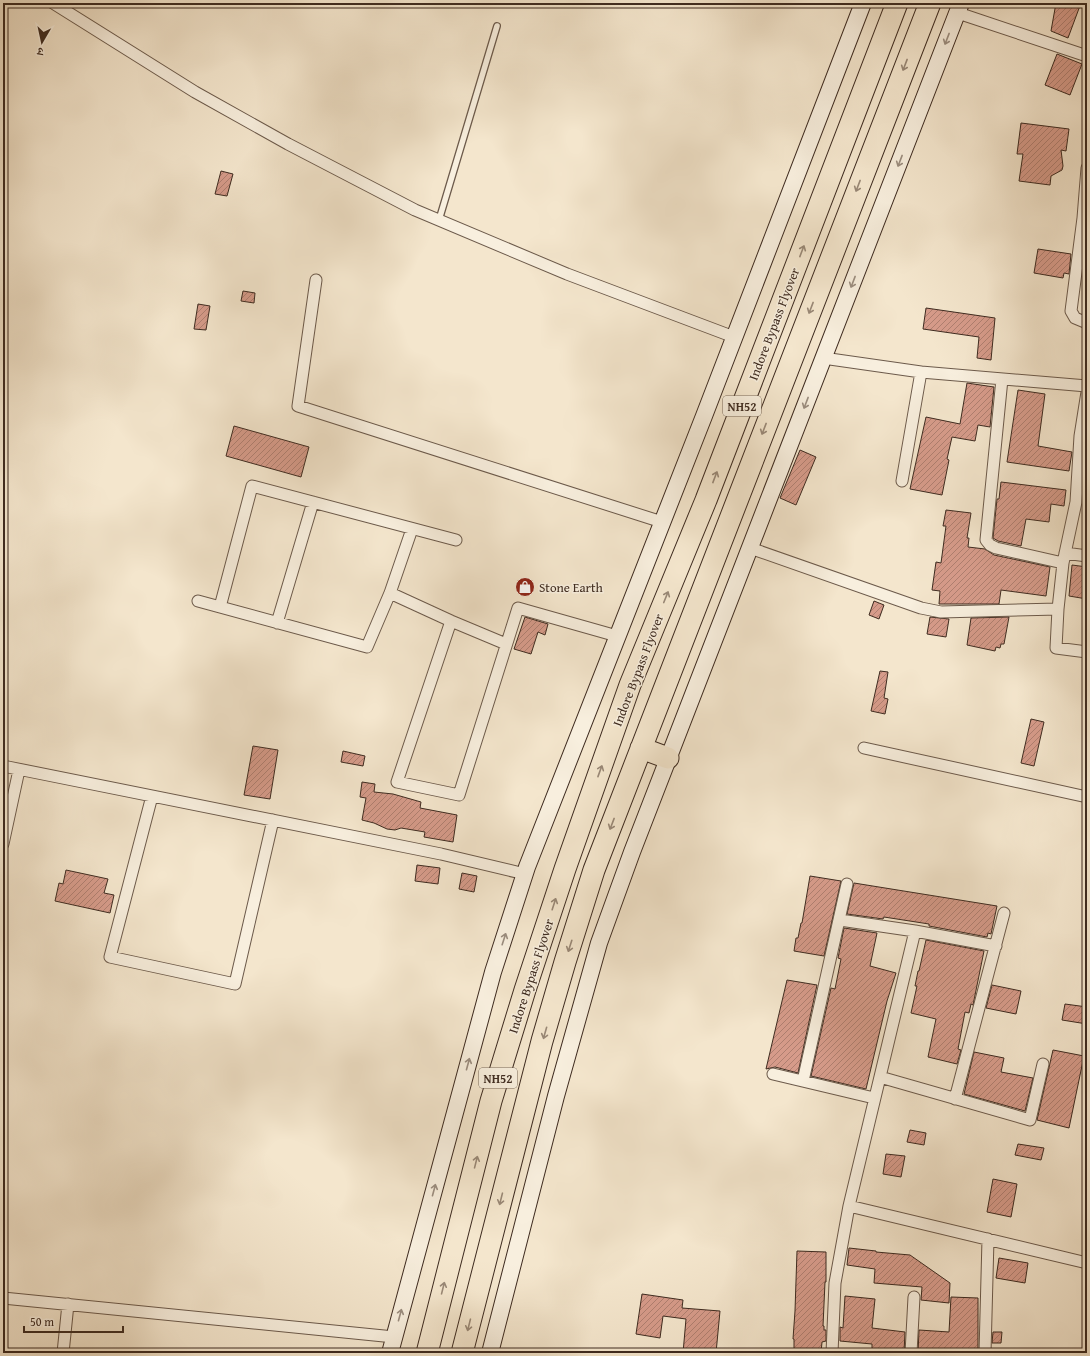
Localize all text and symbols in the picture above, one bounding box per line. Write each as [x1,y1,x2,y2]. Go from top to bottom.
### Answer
north arrow [22,22,62,62]
one-way arrow [943,33,951,45]
text: उ [35,43,45,60]
one-way arrow [900,59,908,71]
one-way arrow [896,154,904,166]
one-way arrow [854,180,861,192]
one-way arrow [798,245,806,257]
street label: Indore Bypass Flyover [744,264,804,383]
one-way arrow [849,275,856,287]
one-way arrow [807,301,815,313]
road number: NH52 [723,396,761,416]
one-way arrow [801,396,809,408]
one-way arrow [760,422,768,434]
one-way arrow [711,471,719,483]
shop icon: Stone Earth [514,576,536,598]
place label: Stone Earth [539,578,604,597]
one-way arrow [663,592,670,604]
street label: Indore Bypass Flyover [608,610,668,729]
one-way arrow [596,765,604,777]
one-way arrow [608,817,616,829]
one-way arrow [550,898,558,910]
street label: Indore Bypass Flyover [504,916,559,1036]
one-way arrow [501,933,508,946]
one-way arrow [566,940,573,953]
one-way arrow [540,1026,548,1039]
one-way arrow [465,1058,473,1071]
road number: NH52 [479,1068,517,1088]
one-way arrow [472,1156,480,1169]
one-way arrow [431,1184,439,1197]
one-way arrow [497,1193,505,1206]
one-way arrow [440,1282,448,1295]
scale bar [24,1308,123,1334]
one-way arrow [397,1309,405,1322]
text: 50 m [30,1313,54,1330]
one-way arrow [465,1319,472,1332]

